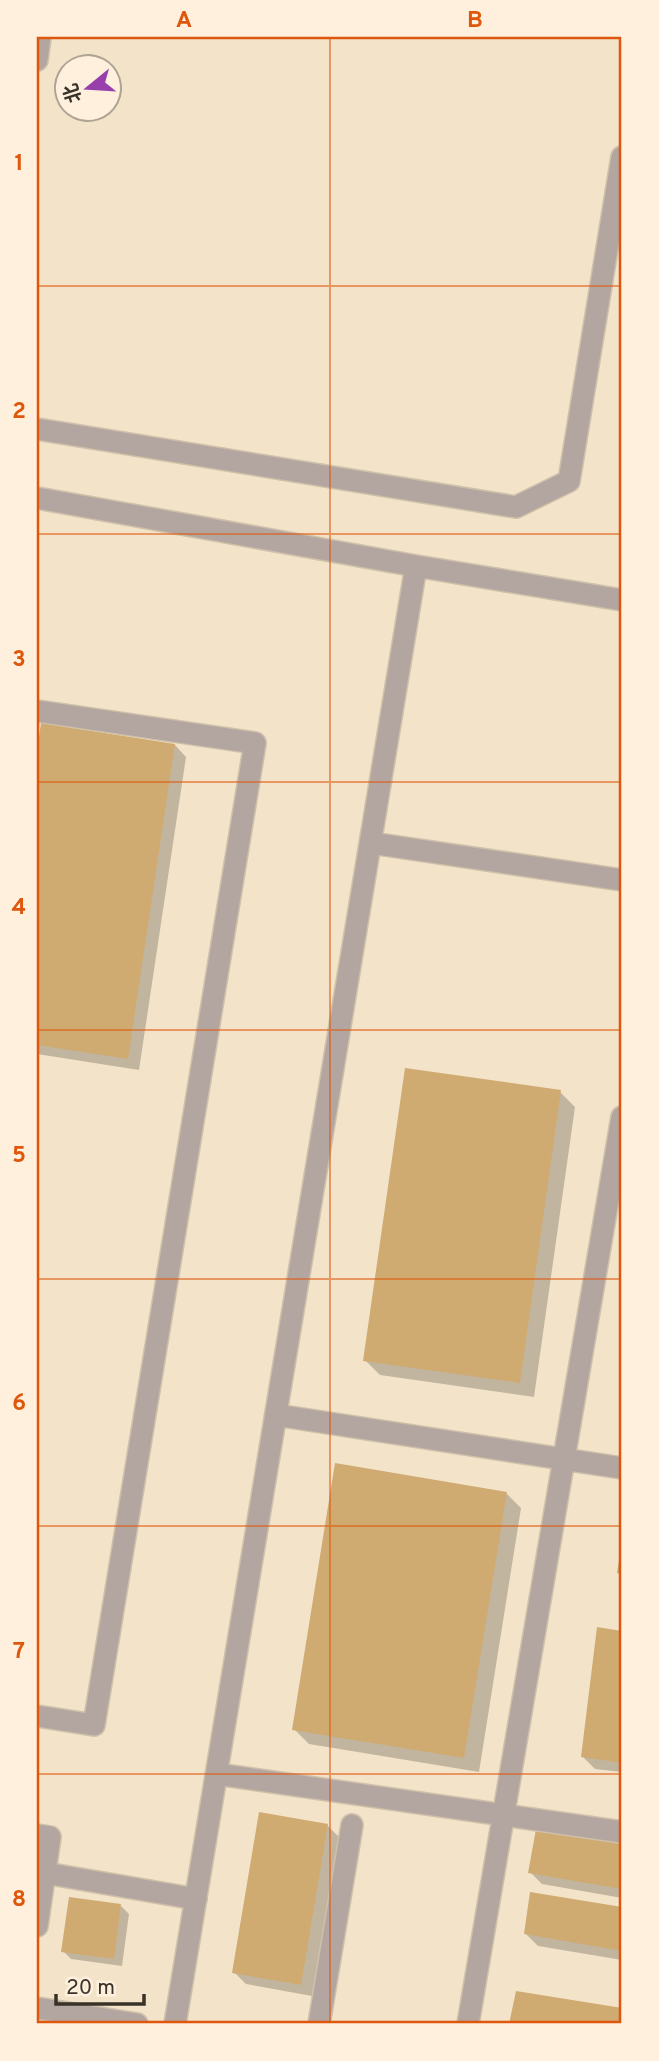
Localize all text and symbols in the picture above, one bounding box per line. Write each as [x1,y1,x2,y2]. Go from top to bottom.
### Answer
text: A [176,7,192,36]
text: B [467,7,483,36]
north arrow [52,52,122,122]
text: 北 [59,80,88,105]
text: 1 [14,150,24,179]
text: 2 [12,398,26,427]
text: 3 [12,646,26,675]
text: 4 [12,894,26,923]
text: 5 [12,1142,26,1171]
text: 6 [12,1390,26,1419]
text: 7 [13,1638,25,1667]
text: 8 [12,1886,26,1915]
scale bar [56,1963,144,2007]
text: 20 m [66,1975,115,2002]

